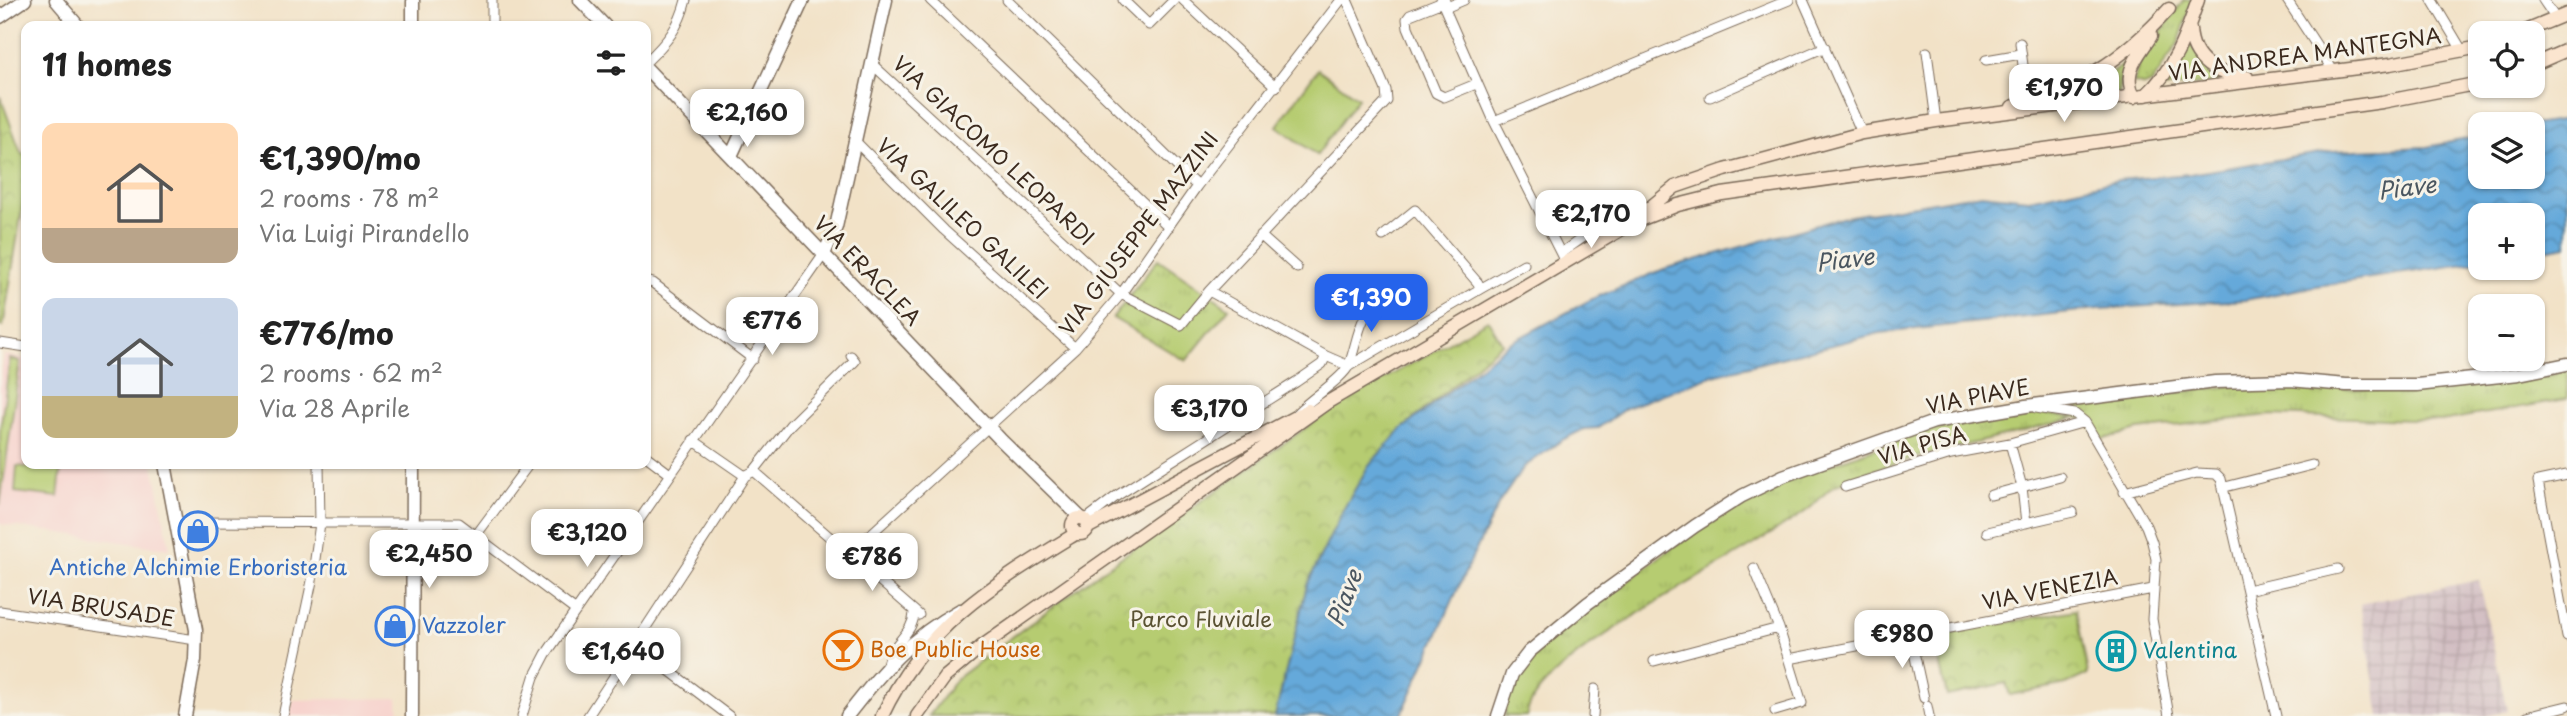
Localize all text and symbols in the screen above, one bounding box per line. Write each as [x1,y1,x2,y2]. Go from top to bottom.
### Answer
street label: VIA ANDREA MANTEGNA [2166,18,2443,88]
map controls [2468,21,2545,371]
button: locate [2468,21,2545,98]
text: 11 homes [42,41,172,86]
icon: filters [592,44,630,82]
street label: VIA GIACOMO LEOPARDI [886,47,1102,252]
pin: €1,970 [2007,64,2121,124]
text: €1,970 [2025,69,2103,104]
pin: €2,160 [690,90,804,149]
text: €2,160 [706,94,788,129]
button: layers [2468,112,2545,189]
street label: VIA GIUSEPPE MAZZINI [1050,124,1225,341]
street label: VIA GALILEO GALILEI [870,129,1056,306]
text: €1,390/mo [259,135,421,180]
icon: home [98,151,182,235]
water label: Piave [2376,165,2440,207]
text: 2 rooms · 78 m² [259,180,439,215]
pin: €2,170 [1534,190,1648,250]
text: €2,170 [1552,195,1630,230]
button: + [2468,203,2545,280]
street label: VIA ERACLEA [807,207,930,332]
text: Via Luigi Pirandello [259,215,469,250]
water label: Piave [1814,237,1878,279]
pin: €1,390 [1314,274,1428,334]
text: €1,390 [1331,279,1411,314]
button: − [2468,294,2545,371]
pin: €776 [731,298,813,357]
text: €776 [742,302,802,337]
text: €776/mo [259,310,394,355]
icon: home [98,326,182,410]
text: 2 rooms · 62 m² [259,355,443,390]
street label: VIA PIAVE [1923,369,2032,421]
pin: €3,170 [1152,386,1266,445]
text: Via 28 Aprile [259,390,410,425]
text: €3,170 [1170,390,1248,425]
street label: VIA PISA [1874,416,1969,472]
shop icon: Antiche Alchimie Erboristeria [177,510,219,552]
pin: €3,120 [530,510,644,569]
text: €3,120 [547,514,627,549]
pin: €2,450 [372,530,486,590]
pin: €786 [831,534,913,593]
text: €2,450 [386,535,473,570]
text: €786 [842,538,902,573]
place label: Antiche Alchimie Erboristeria [49,550,348,582]
street label: VIA VENEZIA [1979,559,2120,617]
water label: Piave [1317,562,1371,631]
street label: VIA BRUSADE [25,579,177,633]
park label: Parco Fluviale [1130,602,1272,634]
shop icon: Vazzoler [374,605,416,647]
place label: Vazzoler [422,608,506,640]
pin: €980 [1861,610,1943,670]
text: €980 [1870,615,1934,650]
pin: €1,640 [566,628,680,688]
bar icon: Boe Public House [822,629,864,671]
building icon: Valentina [2095,630,2137,672]
place label: Boe Public House [870,632,1041,664]
text: €1,640 [582,633,664,668]
place label: Valentina [2143,633,2238,665]

